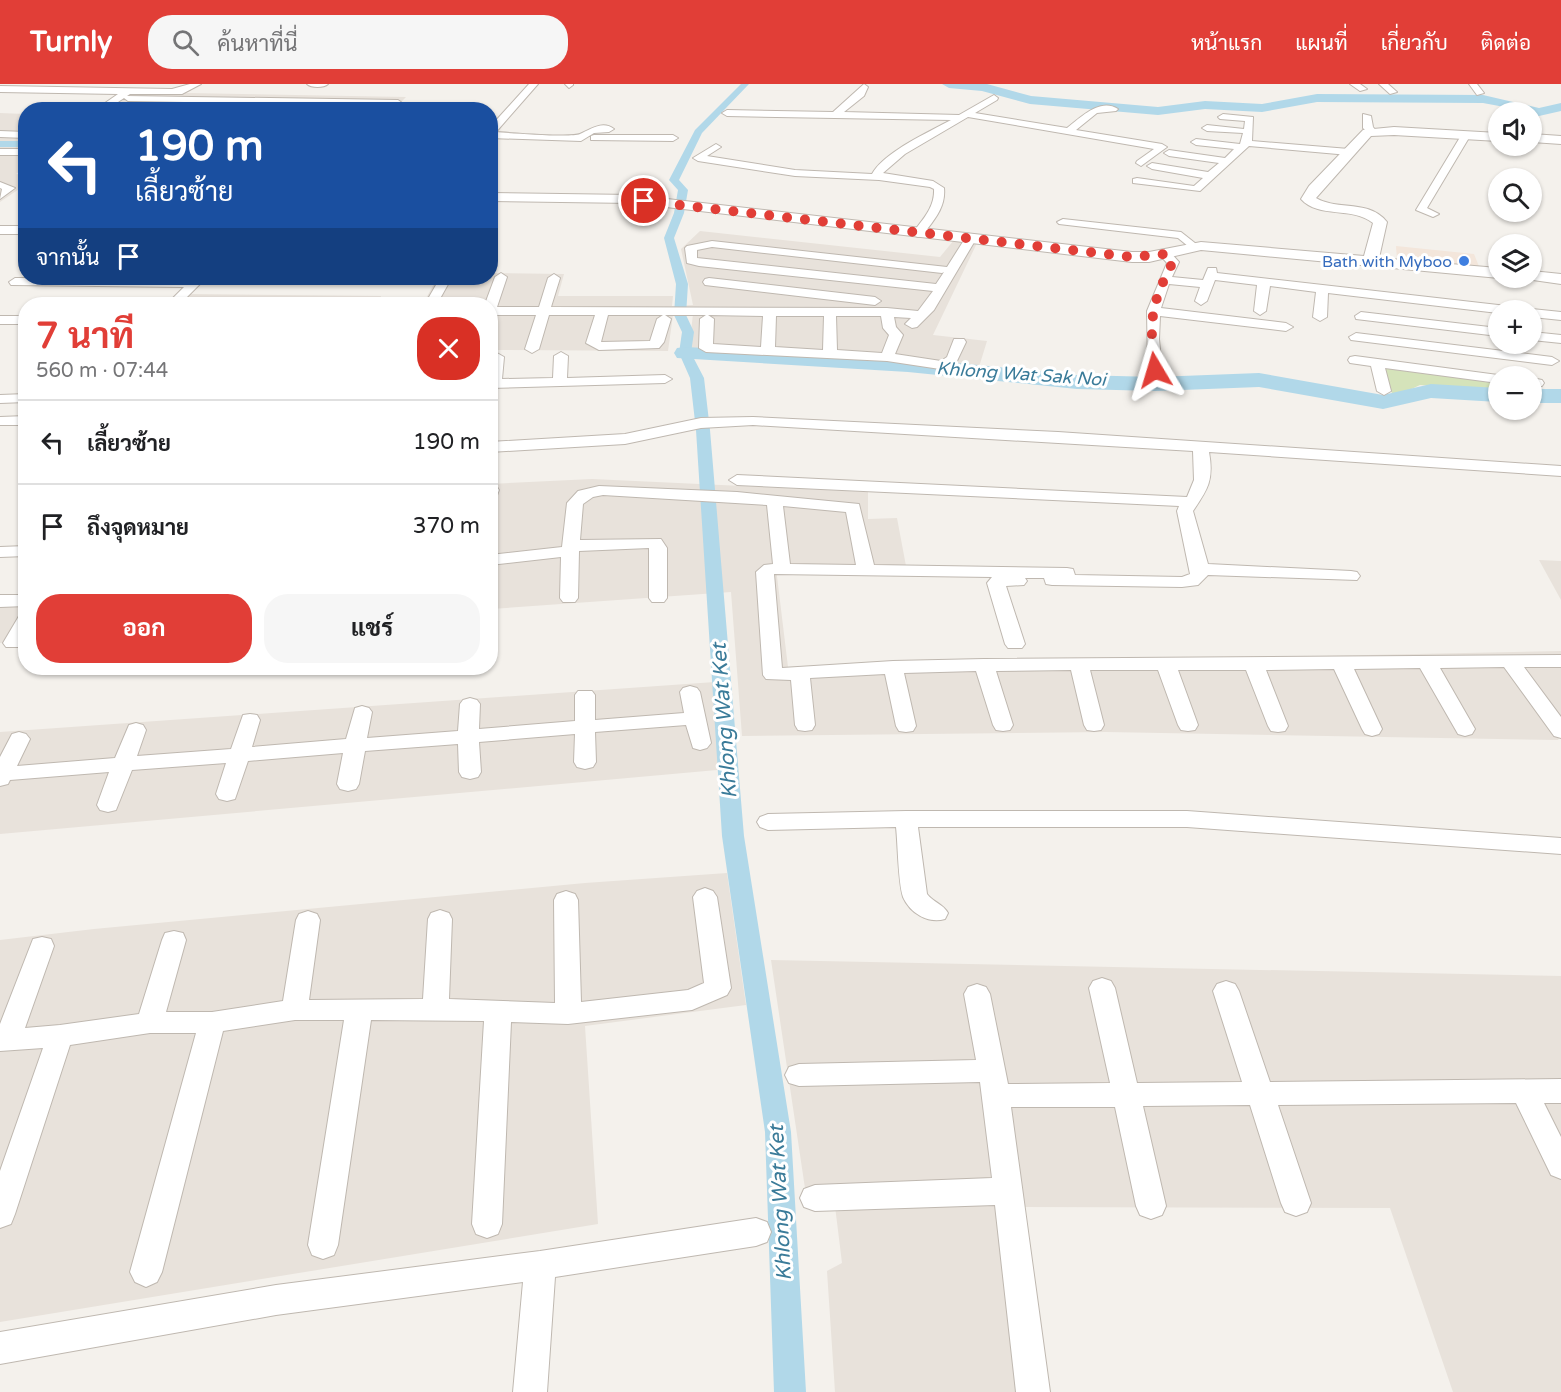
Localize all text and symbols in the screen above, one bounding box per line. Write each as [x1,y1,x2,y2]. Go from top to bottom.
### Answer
search box [148,15,568,69]
text: Turnly [30,25,112,59]
icon: search [169,26,202,59]
text: ค้นหาที่นี่ [217,31,298,57]
text: หน้าแรก [1191,31,1262,56]
text: แผนที่ [1295,31,1348,56]
text: เกี่ยวกับ [1381,31,1448,56]
text: ติดต่อ [1481,31,1531,56]
map controls [1488,102,1542,420]
button: sound [1488,102,1542,156]
text: 190 m [135,121,264,172]
icon: left [36,126,114,204]
button: search [1488,168,1542,222]
pin [618,175,669,226]
text: เลี้ยวซ้าย [135,176,233,209]
icon: arrive [627,184,660,217]
button: layers [1488,234,1542,288]
icon: arrive [112,240,145,273]
text: จากนั้น [36,245,100,271]
place label: Bath with Myboo [1322,252,1452,272]
marker: Bath with Myboo [1457,254,1471,268]
button: + [1488,300,1542,354]
text: 7 นาที [36,315,134,358]
button: close [417,317,480,380]
position arrow [1123,338,1187,402]
water label: Khlong Wat Sak Noi [936,357,1109,391]
text: 560 m · 07:44 [36,359,168,383]
button: − [1488,366,1542,420]
icon: left [36,426,69,459]
text: 190 m [413,429,480,455]
text: เลี้ยวซ้าย [87,431,171,457]
icon: arrive [36,510,69,543]
text: 370 m [413,513,480,539]
text: ถึงจุดหมาย [87,515,189,541]
button: ออก [36,594,252,663]
button: แชร์ [264,594,480,663]
water label: Khlong Wat Ket [706,640,742,800]
water label: Khlong Wat Ket [764,1123,797,1281]

